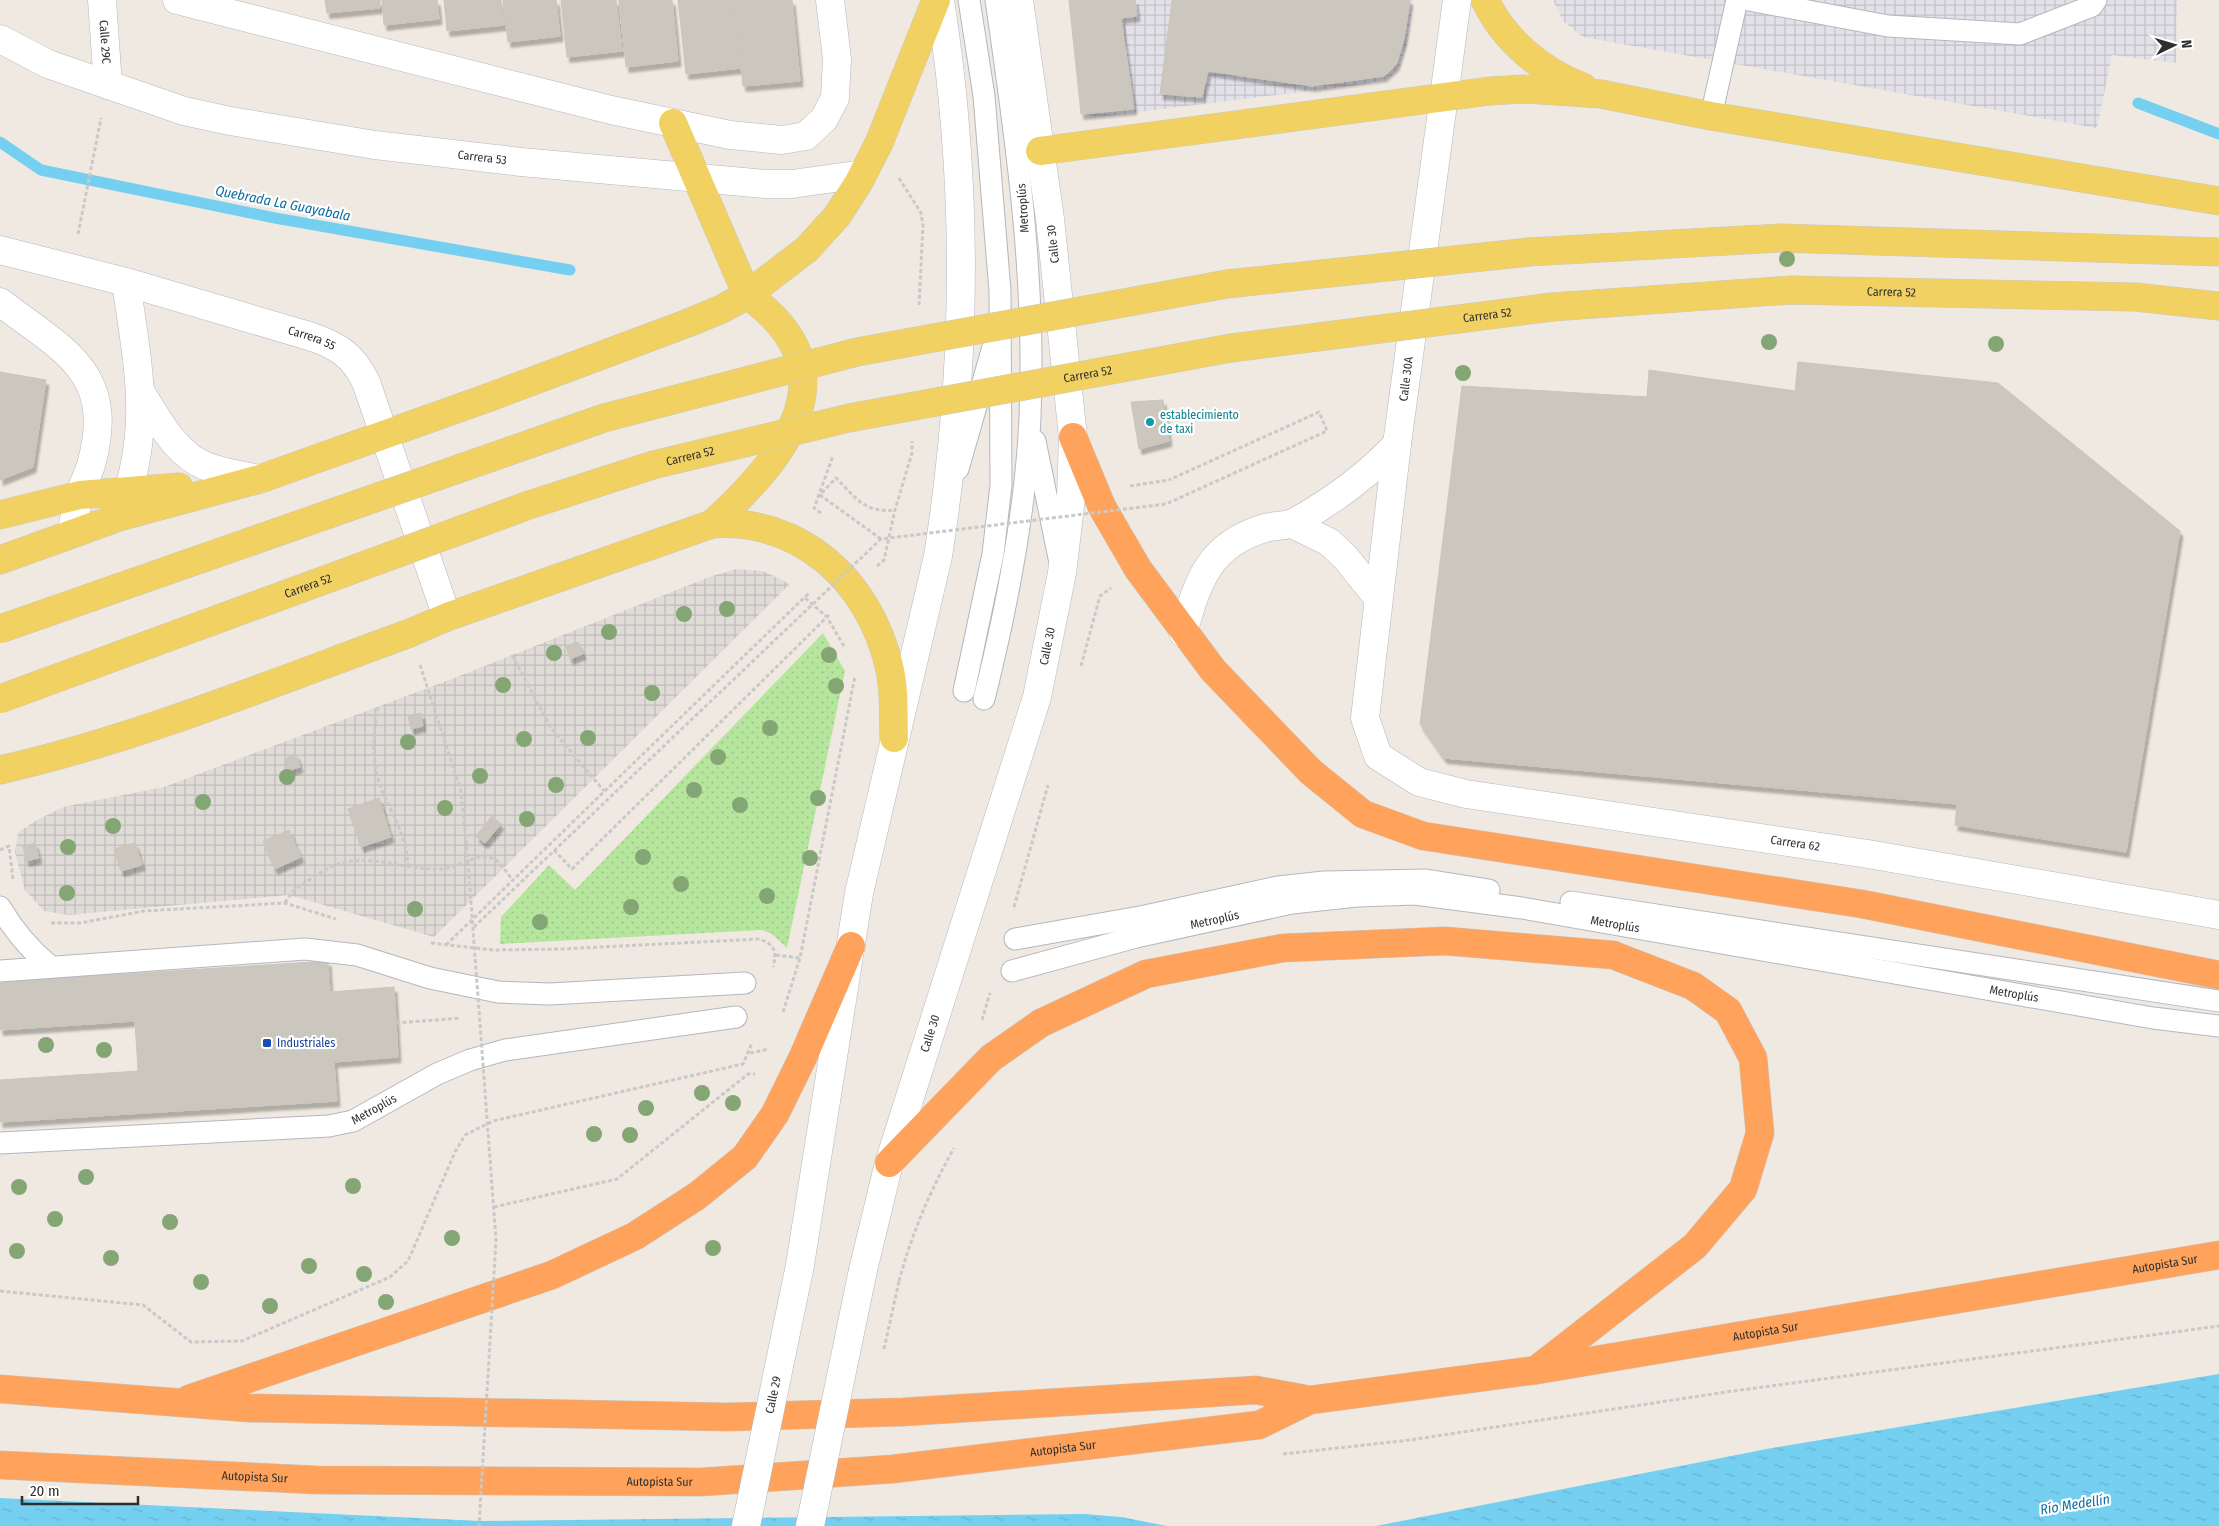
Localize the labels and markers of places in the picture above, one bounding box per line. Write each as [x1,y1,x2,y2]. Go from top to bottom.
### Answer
place label: establecimiento de taxi [1160,408,1239,436]
marker: establecimiento de taxi [1144,416,1156,428]
place label: Industriales [277,1036,335,1050]
marker: Industriales [261,1037,273,1049]

